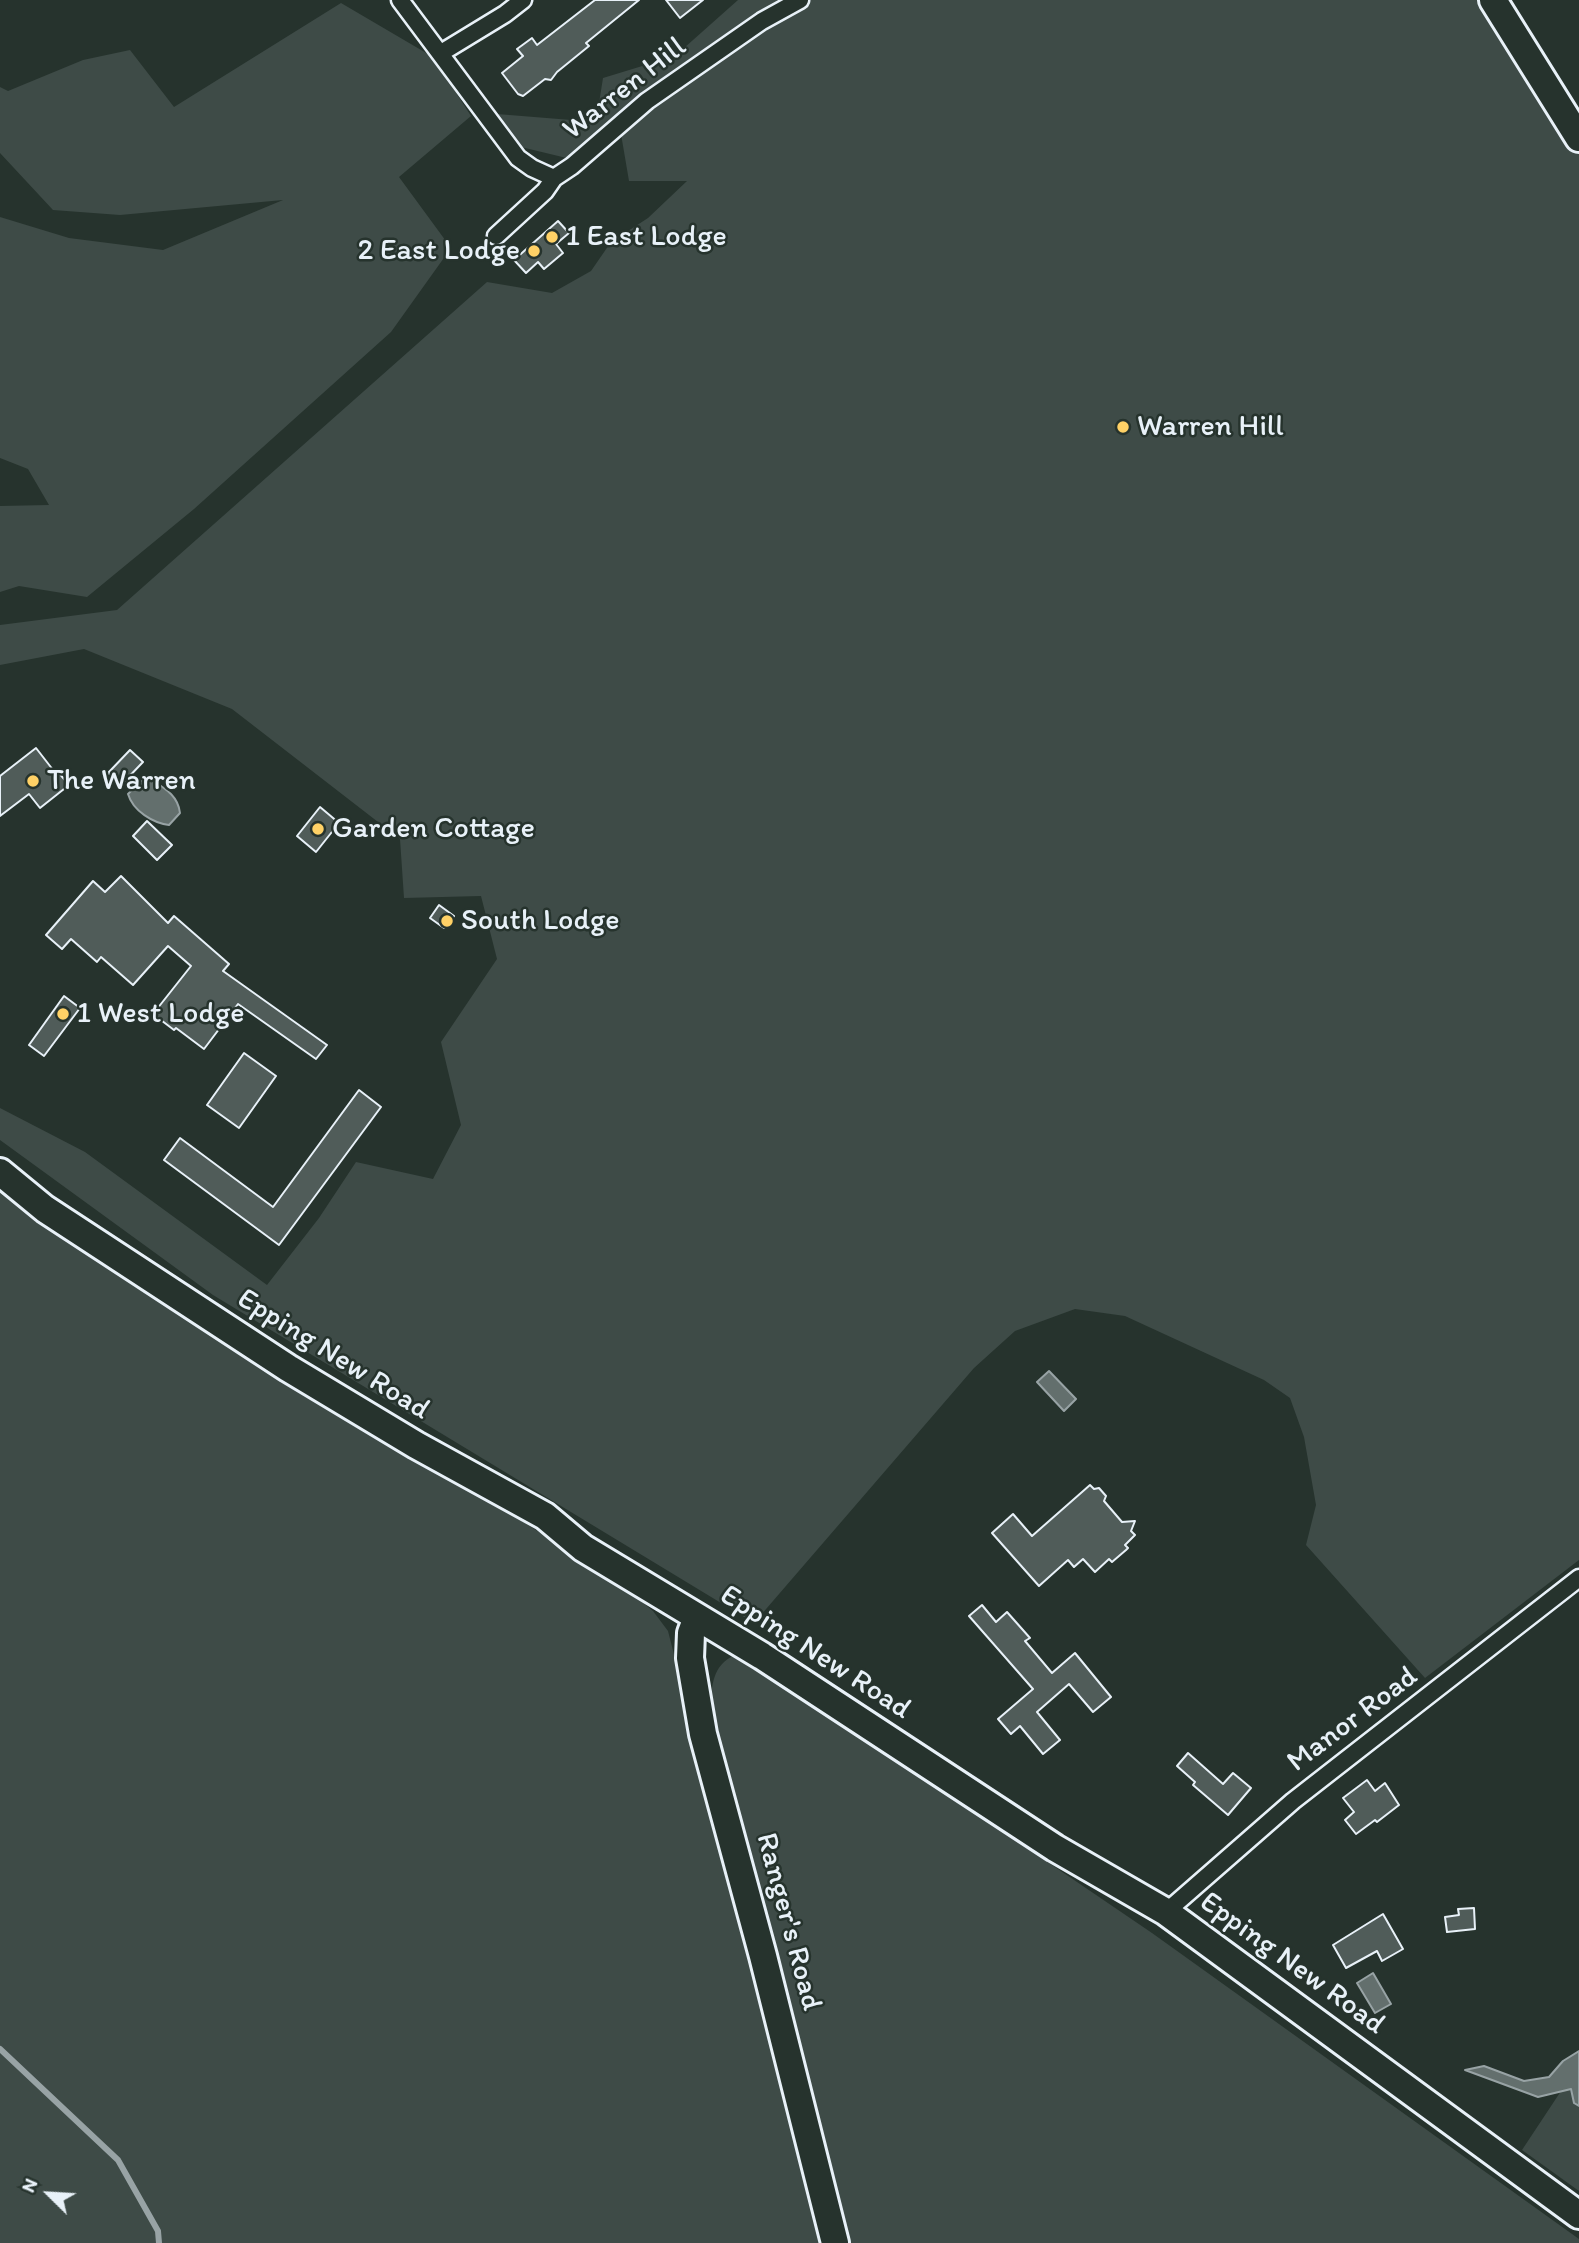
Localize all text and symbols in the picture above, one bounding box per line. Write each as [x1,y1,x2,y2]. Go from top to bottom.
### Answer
street label: Warren Hill [556,30,694,148]
place label: 1 East Lodge [566,219,727,255]
marker: 1 East Lodge [544,229,560,245]
place label: 2 East Lodge [357,233,520,269]
marker: 2 East Lodge [526,243,542,259]
place label: Warren Hill [1137,409,1284,445]
marker: Warren Hill [1115,419,1131,435]
place label: The Warren [47,763,196,799]
marker: The Warren [25,773,41,789]
place label: Garden Cottage [332,811,535,847]
marker: Garden Cottage [310,821,326,837]
place label: South Lodge [461,903,620,939]
marker: South Lodge [439,913,455,929]
place label: 1 West Lodge [77,996,244,1032]
marker: 1 West Lodge [55,1006,71,1022]
street label: Epping New Road [230,1281,436,1429]
street label: Epping New Road [713,1578,917,1728]
street label: Manor Road [1281,1659,1425,1781]
street label: Ranger's Road [747,1829,829,2015]
street label: Epping New Road [1192,1885,1392,2043]
north arrow [14,2159,84,2229]
text: N [16,2175,42,2196]

